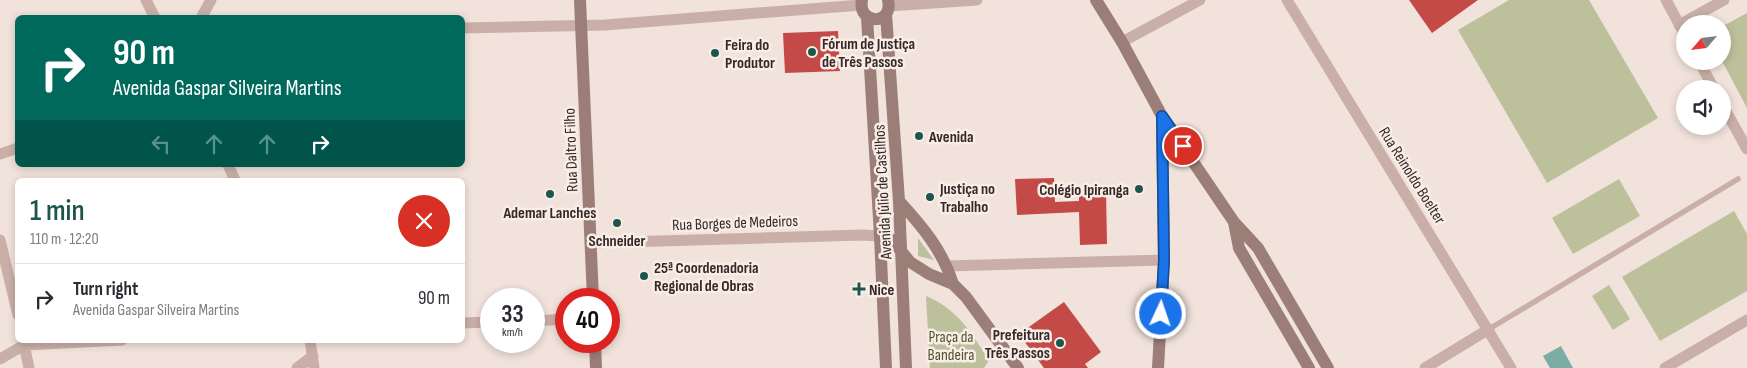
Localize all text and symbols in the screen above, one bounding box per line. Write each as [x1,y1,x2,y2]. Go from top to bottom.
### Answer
north arrow [1676,15,1731,70]
map controls [1676,15,1731,135]
text: 90 m [113,32,175,75]
icon: right [30,35,95,100]
place label: Fórum de Justiça de Três Passos [822,35,915,72]
place label: Feira do Produtor [725,36,775,73]
marker: Fórum de Justiça de Três Passos [806,46,818,58]
marker: Feira do Produtor [709,47,721,59]
text: Avenida Gaspar Silveira Martins [113,75,342,102]
button: sound [1676,80,1731,135]
street label: Rua Daltro Filho [561,108,582,192]
street label: Avenida Júlio de Castilhos [870,124,897,261]
street label: Rua Reinoldo Boelter [1374,124,1449,228]
pin [1162,125,1204,167]
place label: Avenida [928,128,974,147]
icon: left [147,130,175,158]
icon: ahead [200,130,228,158]
icon: ahead [253,130,281,158]
icon: right [306,130,334,158]
marker: Avenida [913,130,925,142]
icon: arrive [1169,132,1197,160]
place label: Justiça no Trabalho [939,180,995,217]
place label: Colégio Ipiranga [1039,181,1129,200]
marker: Colégio Ipiranga [1133,183,1145,195]
marker: Ademar Lanches [544,188,556,200]
marker: Justiça no Trabalho [924,191,936,203]
text: 1 min [30,193,85,229]
button: close [398,195,450,247]
place label: Ademar Lanches [503,204,596,223]
street label: Rua Borges de Medeiros [672,212,799,235]
marker: Schneider [611,217,623,229]
text: 110 m · 12:20 [30,230,99,249]
place label: Schneider [588,232,646,251]
place label: 25ª Coordenadoria Regional de Obras [654,259,759,296]
marker: 25ª Coordenadoria Regional de Obras [638,270,650,282]
text: Turn right [73,278,138,301]
place label: Nice [869,281,895,300]
marker: Nice [853,283,865,295]
icon: right [30,285,58,313]
text: 90 m [418,287,450,310]
position arrow [1134,287,1186,339]
speed limit sign: 40 [555,288,620,353]
text: 33 [501,299,524,330]
text: Avenida Gaspar Silveira Martins [73,301,239,320]
text: km/h [502,325,523,340]
place label: Prefeitura Três Passos [985,326,1050,363]
park label: Praça da Bandeira [928,328,974,365]
marker: Prefeitura Três Passos [1054,337,1066,349]

